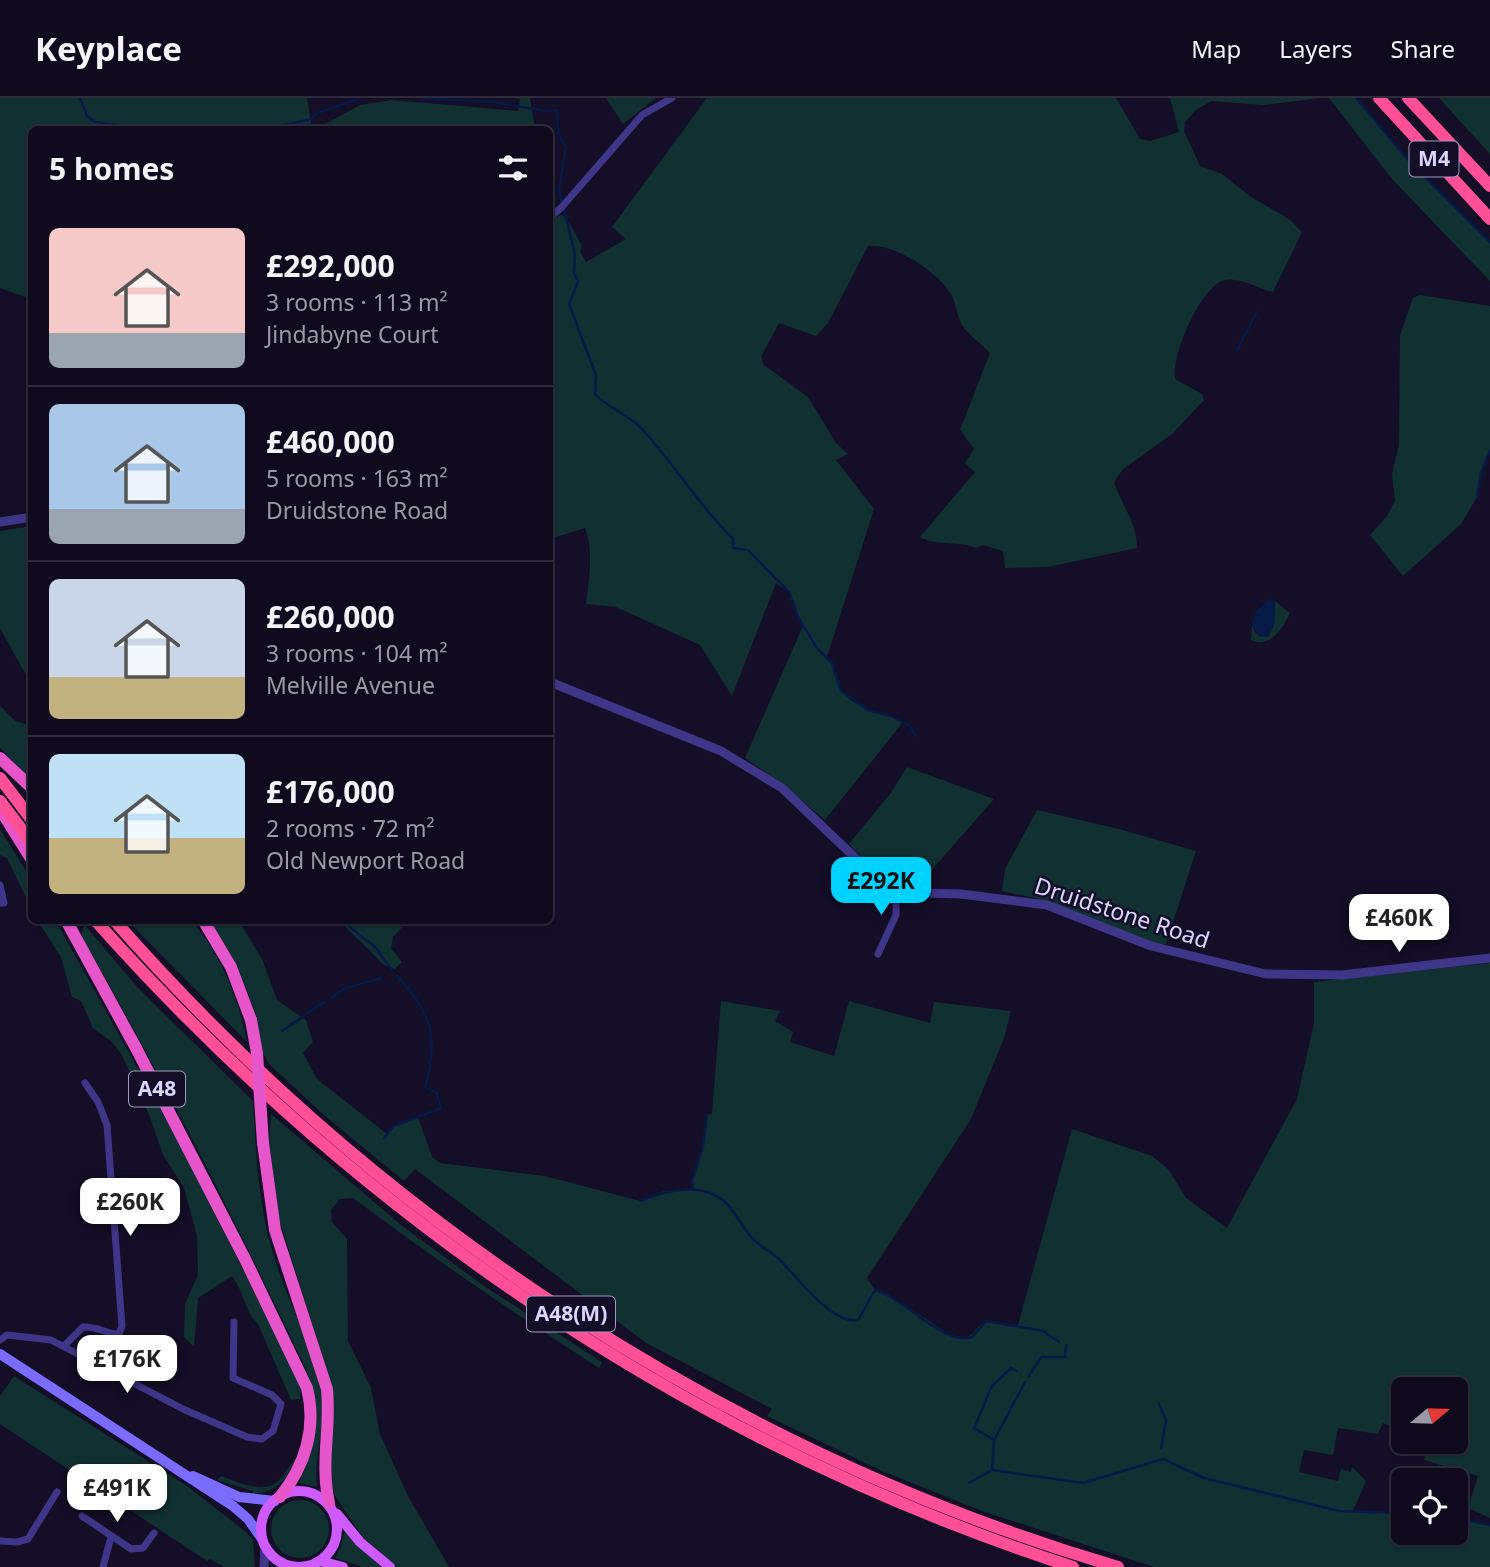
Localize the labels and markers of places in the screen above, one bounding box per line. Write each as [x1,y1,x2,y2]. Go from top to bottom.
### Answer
pin: £292K [832,858,930,917]
pin: £460K [1350,894,1448,954]
pin: £260K [81,1178,179,1238]
pin: £176K [78,1336,176,1395]
pin: £491K [68,1464,166,1524]

